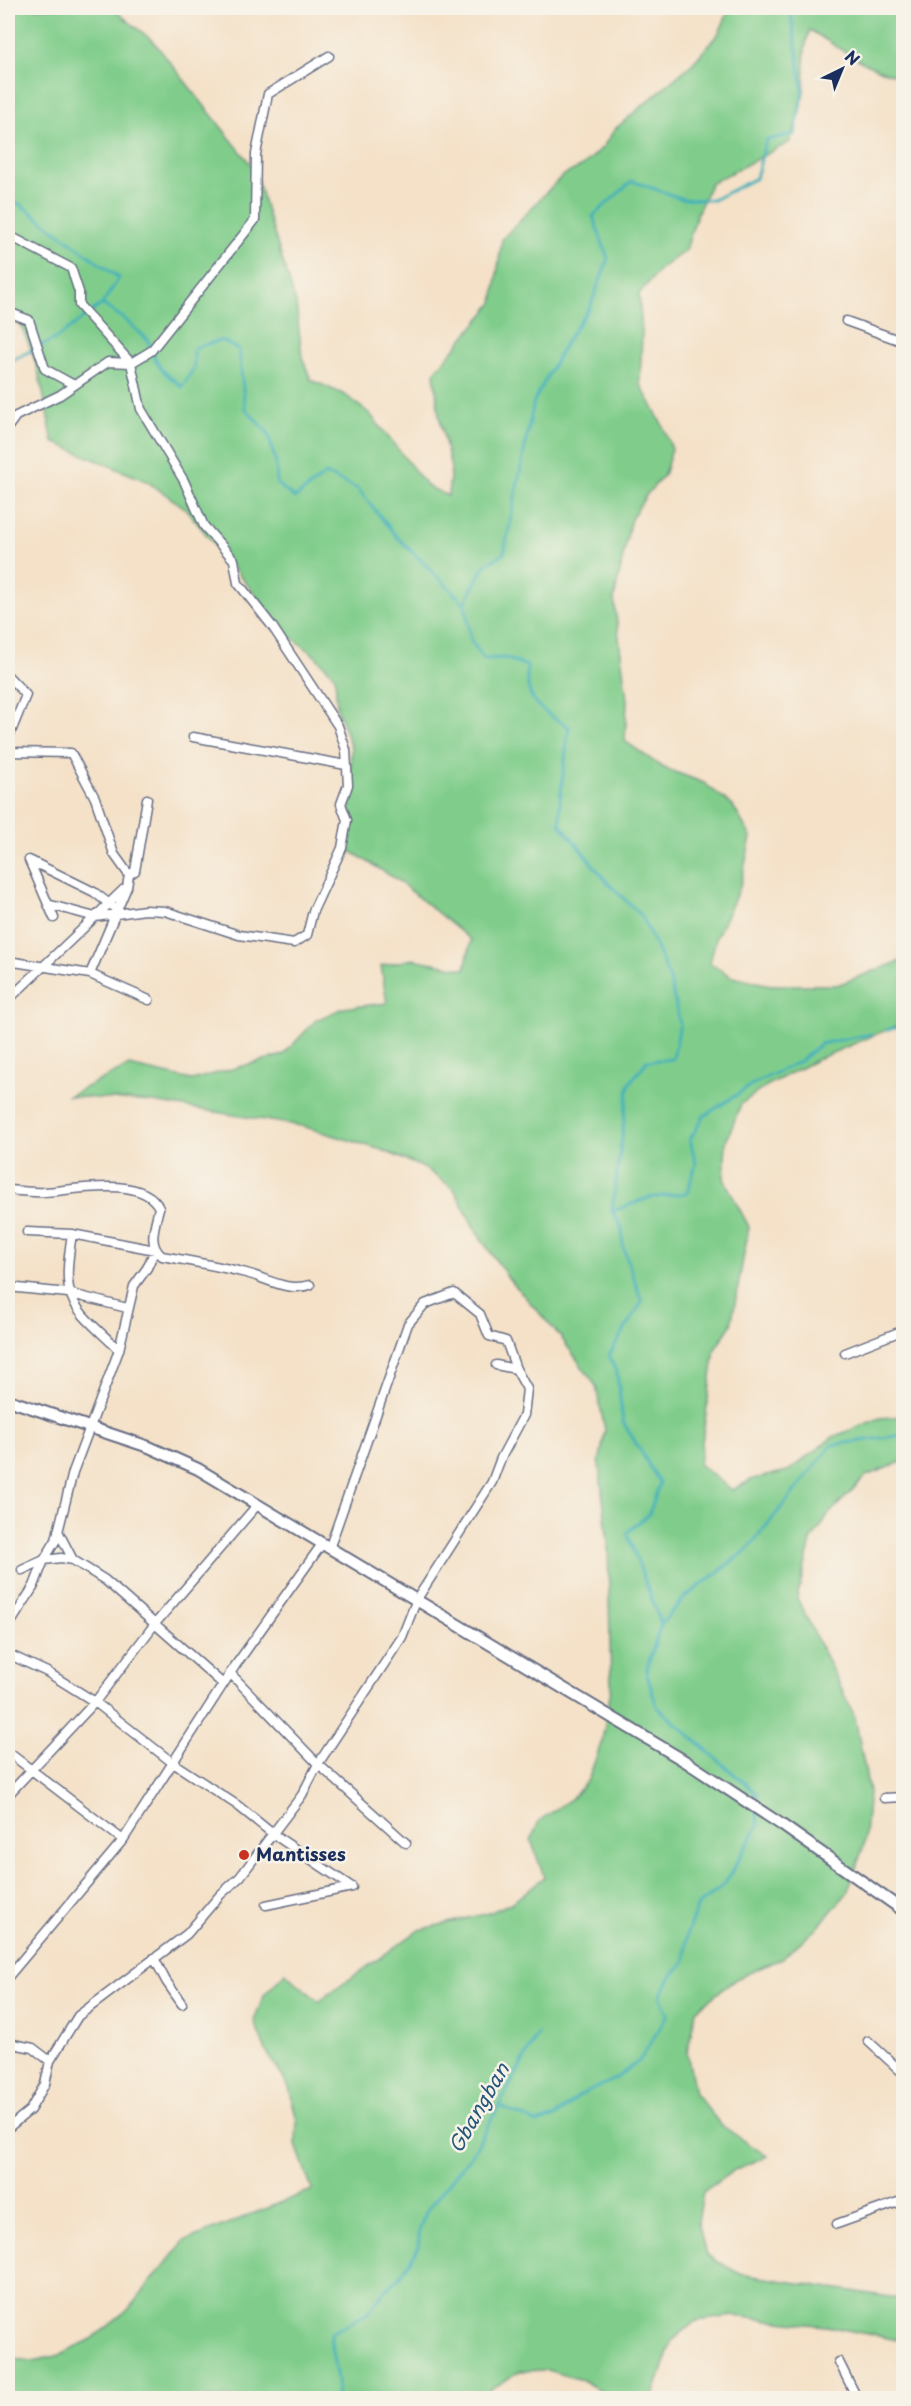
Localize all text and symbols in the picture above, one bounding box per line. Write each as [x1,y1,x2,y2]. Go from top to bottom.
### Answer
north arrow [812,39,872,99]
text: N [840,44,866,70]
place label: Mantisses [256,1840,346,1867]
marker: Mantisses [237,1848,251,1862]
water label: Gbangban [440,2056,517,2158]

